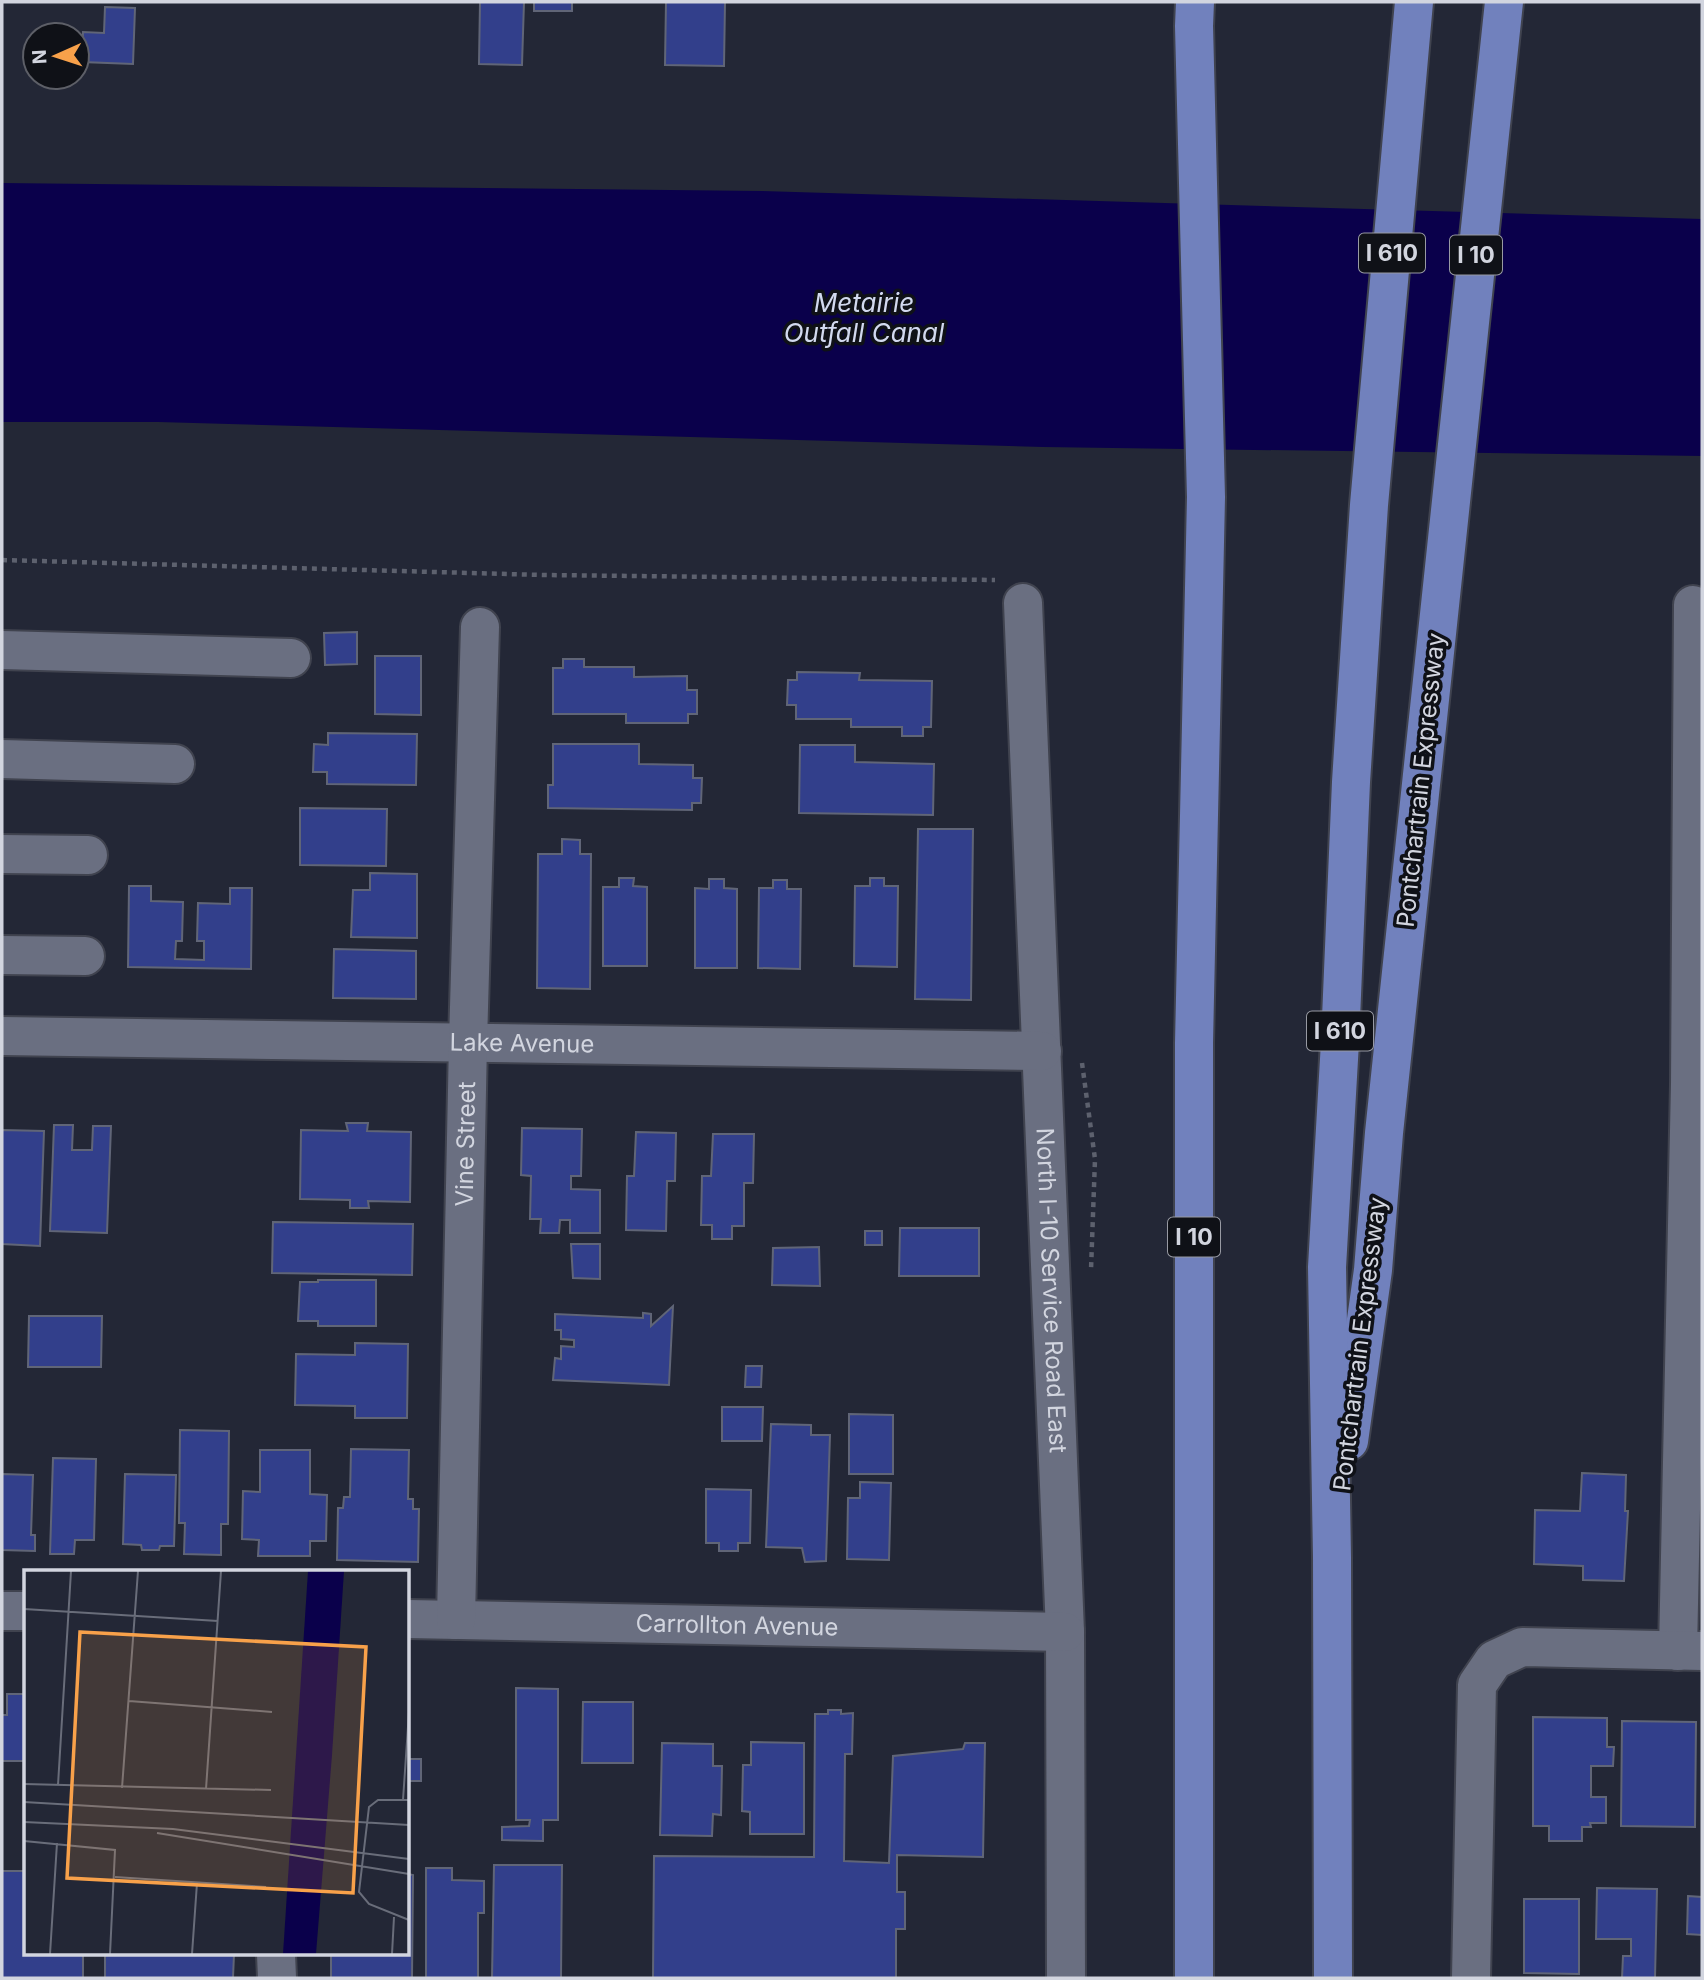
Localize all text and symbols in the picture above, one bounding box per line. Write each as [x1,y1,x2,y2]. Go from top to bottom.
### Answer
north arrow [21,21,91,91]
text: N [28,49,51,65]
road number: I 610 [1359,234,1425,272]
road number: I 10 [1450,236,1502,274]
water label: Metairie Outfall Canal [784,287,945,348]
street label: Pontchartrain Expressway [1391,631,1450,929]
road number: I 610 [1307,1012,1373,1050]
street label: Lake Avenue [449,1027,595,1059]
street label: Vine Street [450,1081,481,1207]
street label: North I-10 Service Road East [1030,1127,1073,1454]
street label: Pontchartrain Expressway [1327,1195,1392,1492]
road number: I 10 [1168,1218,1220,1256]
inset map [24,1570,410,1955]
street label: Carrollton Avenue [635,1609,839,1642]

